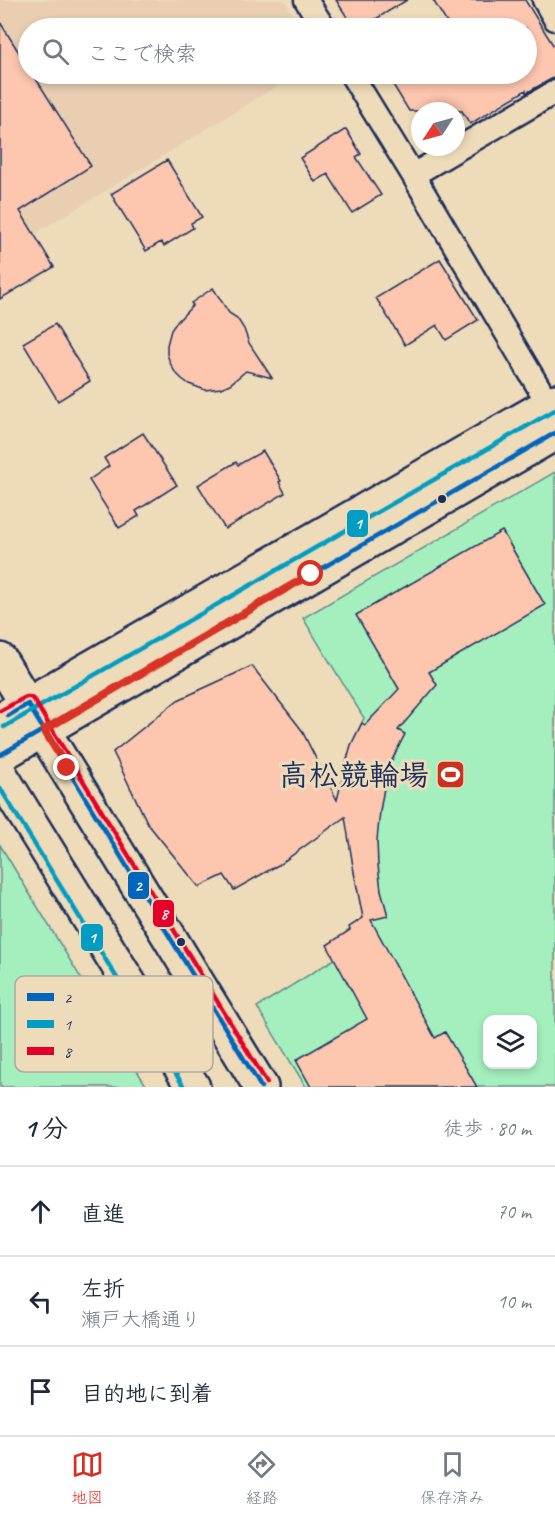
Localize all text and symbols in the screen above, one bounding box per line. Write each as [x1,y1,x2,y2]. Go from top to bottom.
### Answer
search box [18,18,537,84]
icon: search [39,35,72,68]
text: ここで検索 [87,40,197,68]
north arrow [411,102,465,156]
unlabelled marker [436,493,448,505]
line badge: 1 [346,509,369,538]
text: 1 [354,514,363,534]
route start [297,560,323,586]
route end [53,754,79,780]
place label: 高松競輪場 [279,756,429,794]
sports icon: 高松競輪場 [434,759,466,791]
line badge: 2 [127,871,150,900]
text: 2 [134,876,143,896]
line badge: 8 [152,899,175,928]
text: 8 [160,904,169,924]
line badge: 1 [80,923,104,952]
text: 1 [88,928,97,948]
unlabelled marker [175,936,187,948]
legend [15,976,213,1072]
text: 2 [64,988,73,1008]
text: 1 [64,1015,72,1035]
map controls [483,1015,537,1069]
button: layers [483,1015,537,1069]
text: 8 [64,1042,73,1062]
text: 1 分 [24,1112,68,1145]
text: 徒歩 · 80 m [444,1116,531,1141]
icon: ahead [24,1195,57,1228]
text: 70 m [497,1199,531,1224]
text: 直進 [81,1200,125,1228]
text: 左折 [81,1275,125,1303]
icon: left [24,1285,57,1318]
text: 10 m [497,1289,531,1314]
text: 瀬戸大橋通り [81,1307,201,1332]
icon: arrive [24,1375,57,1408]
text: 目的地に到着 [81,1380,213,1408]
tab: 地図 [71,1448,104,1508]
tab: 経路 [245,1448,278,1508]
tab: 保存済み [420,1448,484,1508]

